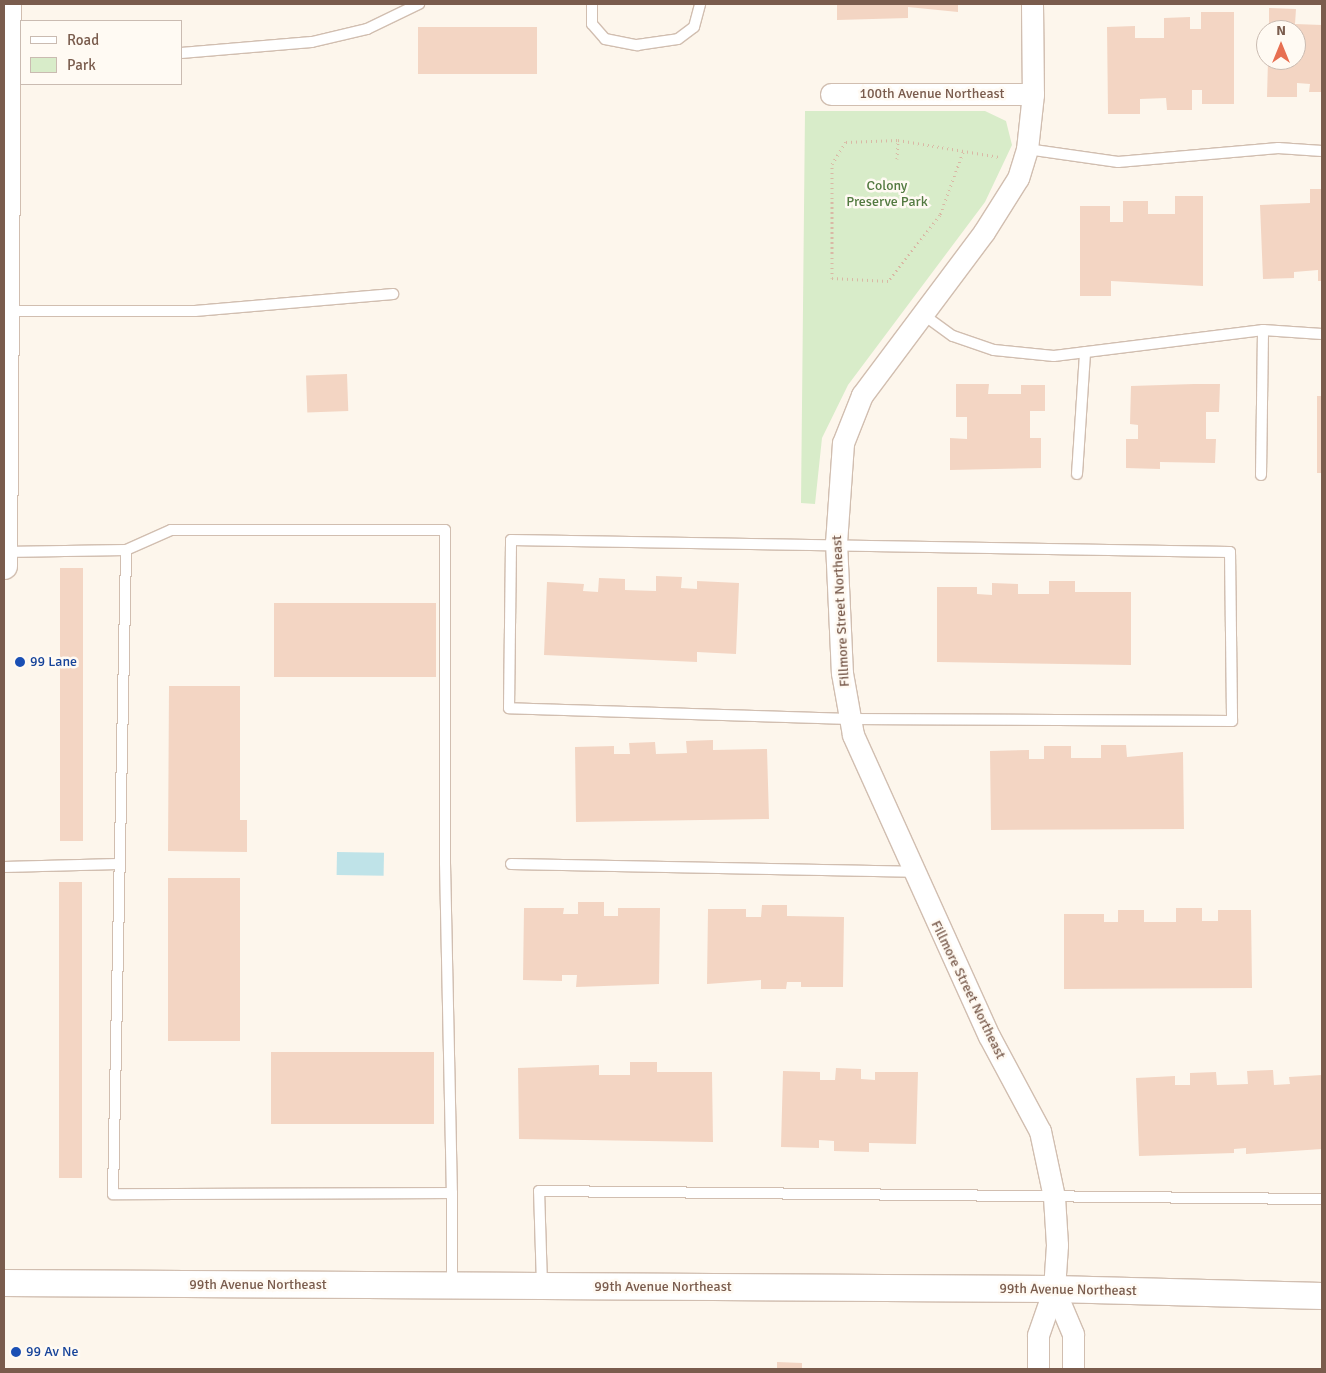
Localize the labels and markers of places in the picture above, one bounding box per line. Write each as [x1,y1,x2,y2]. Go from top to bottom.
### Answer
place label: 99 Lane [30,654,77,670]
marker: 99 Lane [14,656,26,668]
place label: 99 Av Ne [26,1344,79,1360]
marker: 99 Av Ne [10,1346,22,1358]

